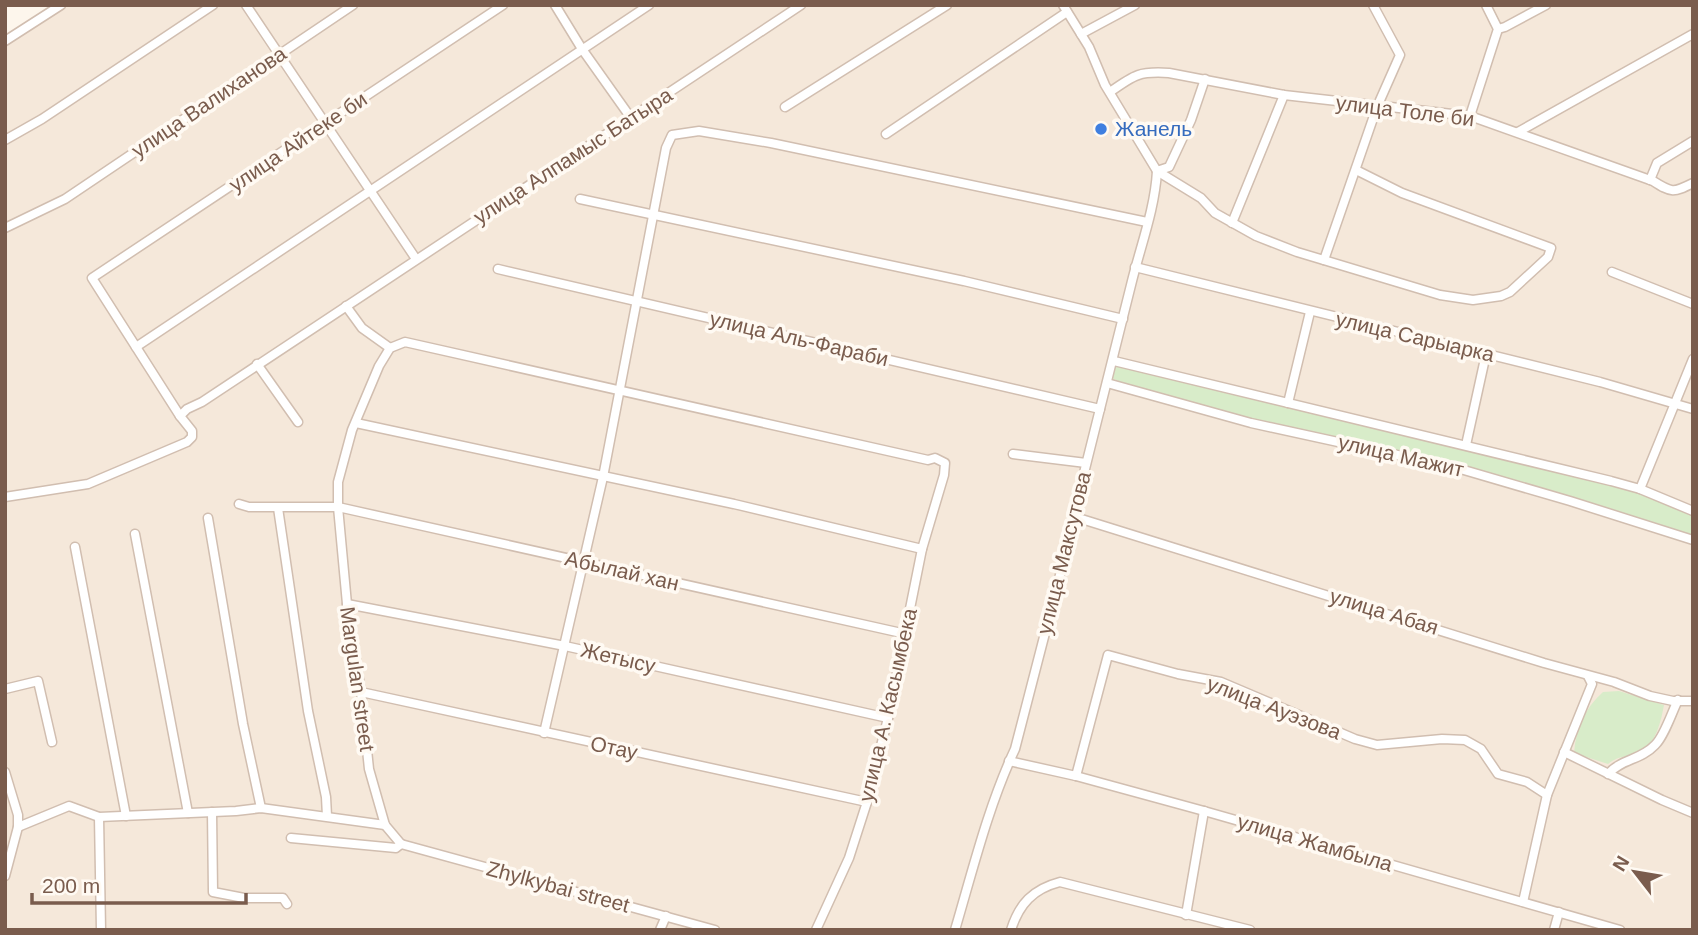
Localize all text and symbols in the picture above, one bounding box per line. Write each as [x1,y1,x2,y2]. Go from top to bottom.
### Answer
street label: улица Валиханова [127,41,290,162]
street label: улица Алпамыс Батыра [469,83,676,228]
street label: улица Айтеке би [225,87,371,196]
street label: улица Толе би [1334,91,1476,130]
place label: Жанель [1115,117,1192,140]
marker: Жанель [1093,121,1109,137]
street label: улица Аль-Фараби [708,307,891,370]
street label: улица Сарыарка [1334,307,1497,366]
street label: улица Мажит [1336,430,1467,481]
street label: улица Максутова [1032,469,1095,637]
street label: Абылай хан [563,546,681,595]
street label: улица Абая [1327,584,1441,639]
street label: Margulan street [336,605,379,753]
street label: улица А. Касымбека [854,606,921,804]
street label: Жетысу [579,638,658,677]
street label: улица Ауэзова [1204,671,1345,744]
street label: Отау [588,731,640,764]
street label: улица Жамбыла [1235,809,1396,876]
north arrow [1600,837,1670,907]
text: N [1608,852,1633,875]
street label: Zhylkybai street [484,856,632,917]
scale bar [32,862,245,906]
text: 200 m [42,874,100,897]

